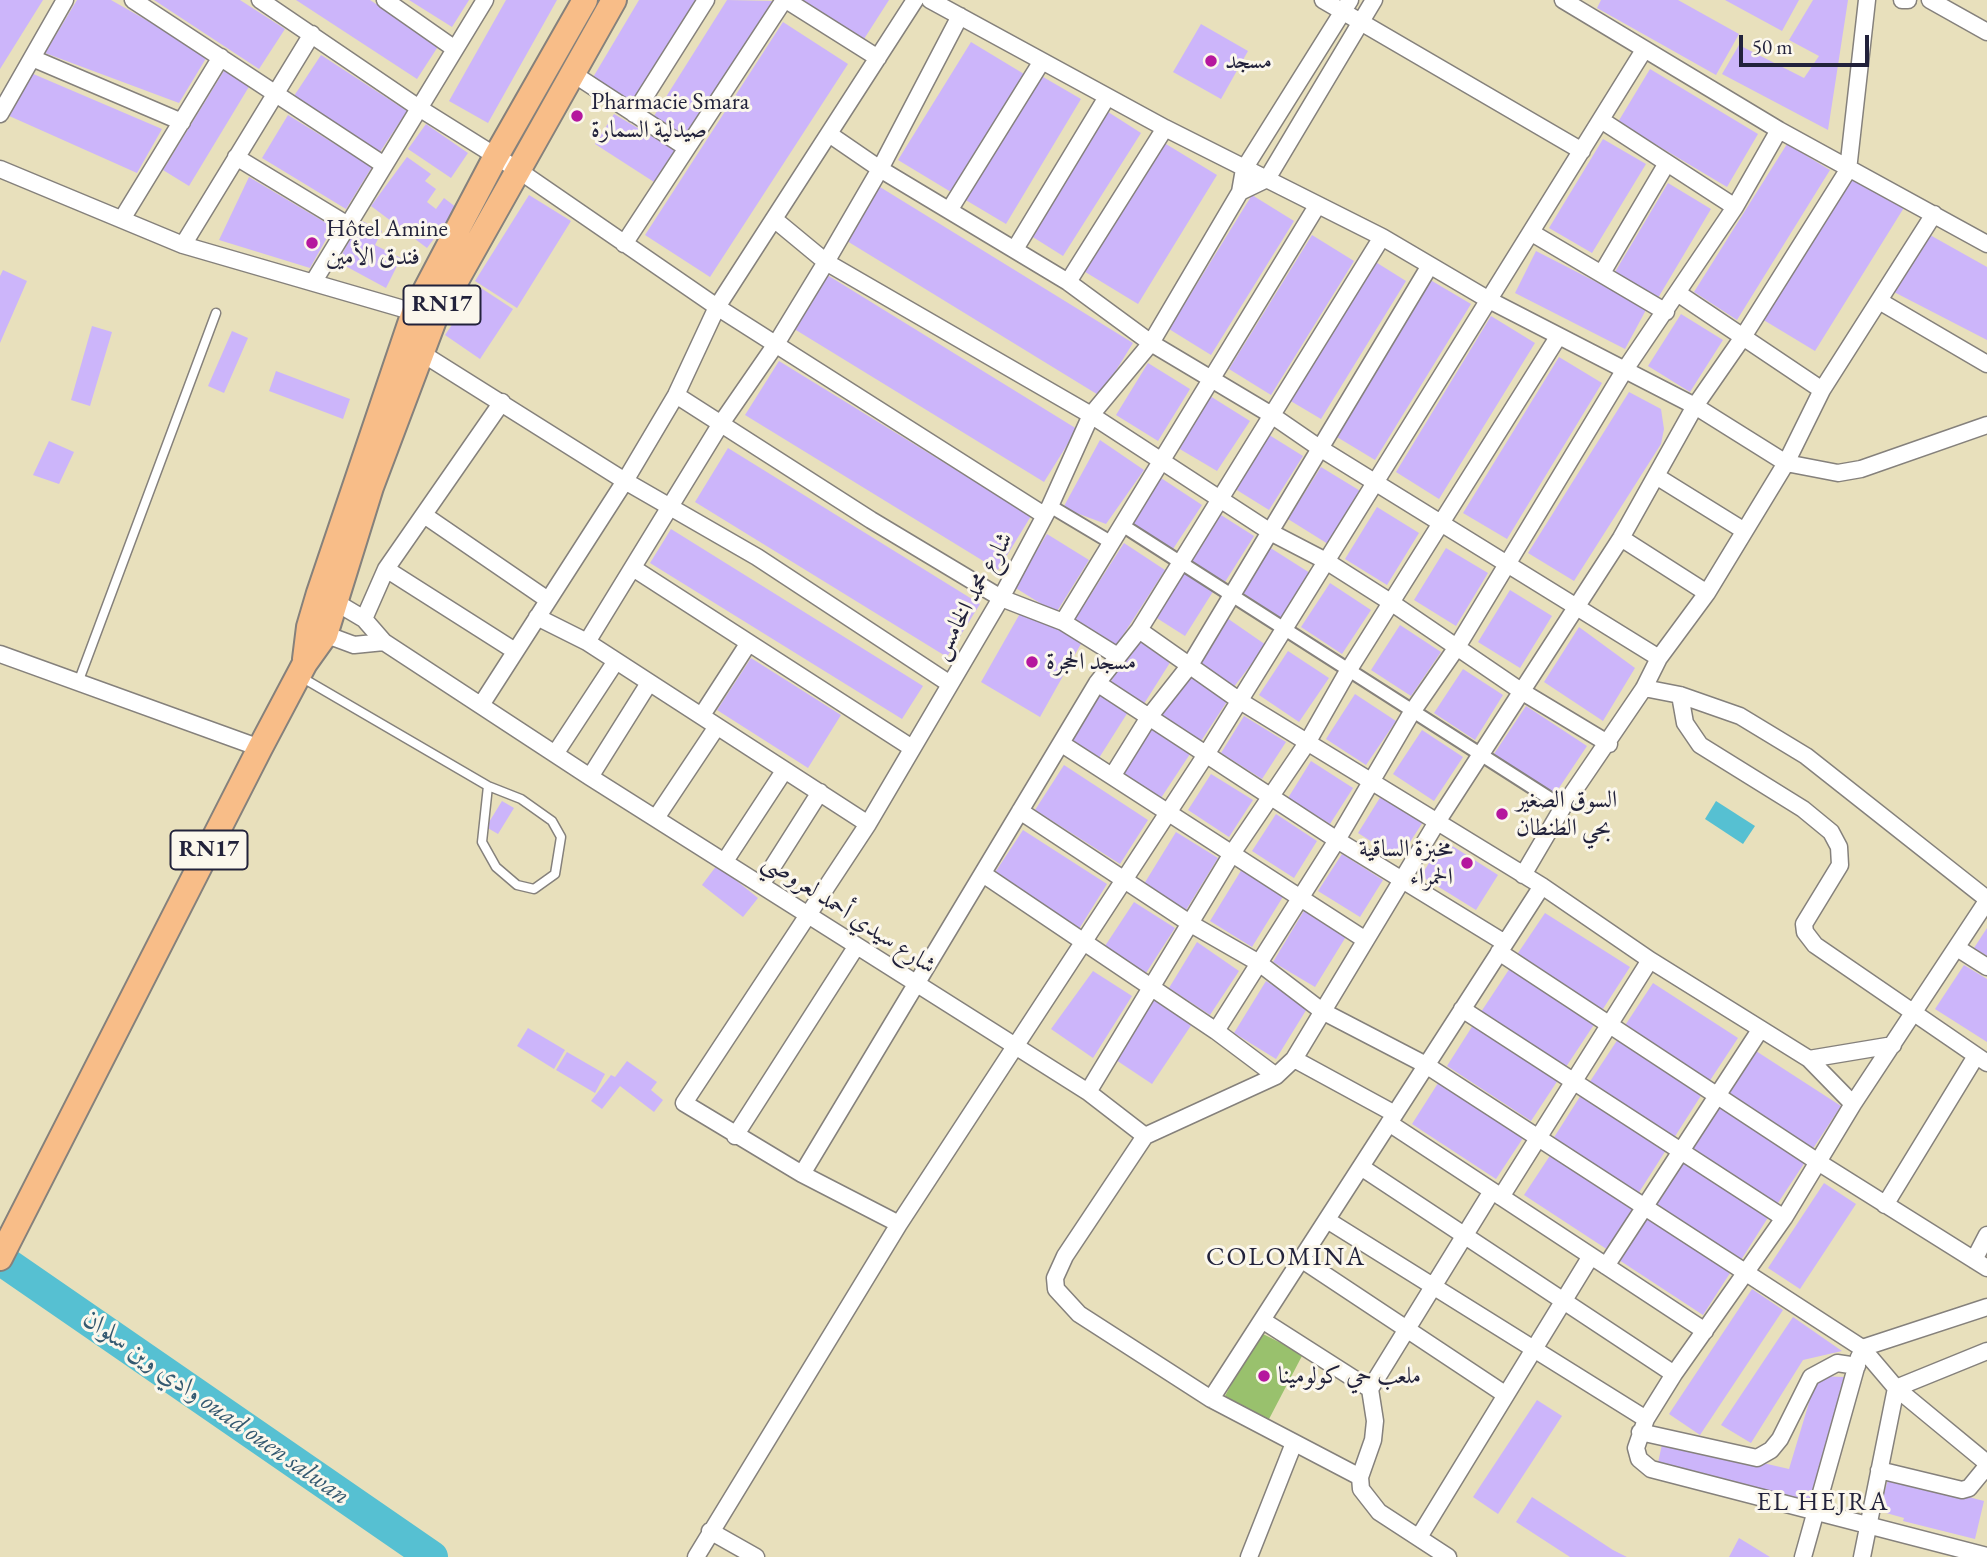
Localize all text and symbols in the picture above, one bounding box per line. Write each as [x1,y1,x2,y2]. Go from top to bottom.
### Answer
scale bar [1742,21,1871,65]
text: 50 m [1752,33,1793,60]
place label: مسجد [1225,47,1272,75]
marker: مسجد [1203,53,1219,69]
place label: Pharmacie Smara صيدلية السمارة [591,88,749,144]
marker: Pharmacie Smara صيدلية السمارة [569,108,585,124]
place label: Hôtel Amine فندق الأمين [326,215,448,271]
marker: Hôtel Amine فندق الأمين [304,235,320,251]
road number: RN17 [404,286,480,324]
street label: شارع محمد الخامس [926,527,1020,665]
place label: مسجد الحجرة [1046,648,1136,676]
marker: مسجد الحجرة [1024,654,1040,670]
place label: السوق الصغير بحي الطنطان [1516,786,1617,842]
marker: السوق الصغير بحي الطنطان [1494,806,1510,822]
road number: RN17 [170,830,248,870]
place label: مخبزة الساقية الحمراء [1359,835,1453,891]
street label: شارع سيدي أحمد لعروصي [757,847,941,981]
marker: مخبزة الساقية الحمراء [1459,855,1475,871]
district label: COLOMINA [1207,1242,1365,1274]
water label: وادي وين سلوان ouad ouen salwan [77,1304,355,1512]
place label: ملعب حي كولومينا [1278,1362,1421,1390]
marker: ملعب حي كولومينا [1256,1368,1272,1384]
district label: EL HEJRA [1757,1487,1889,1519]

